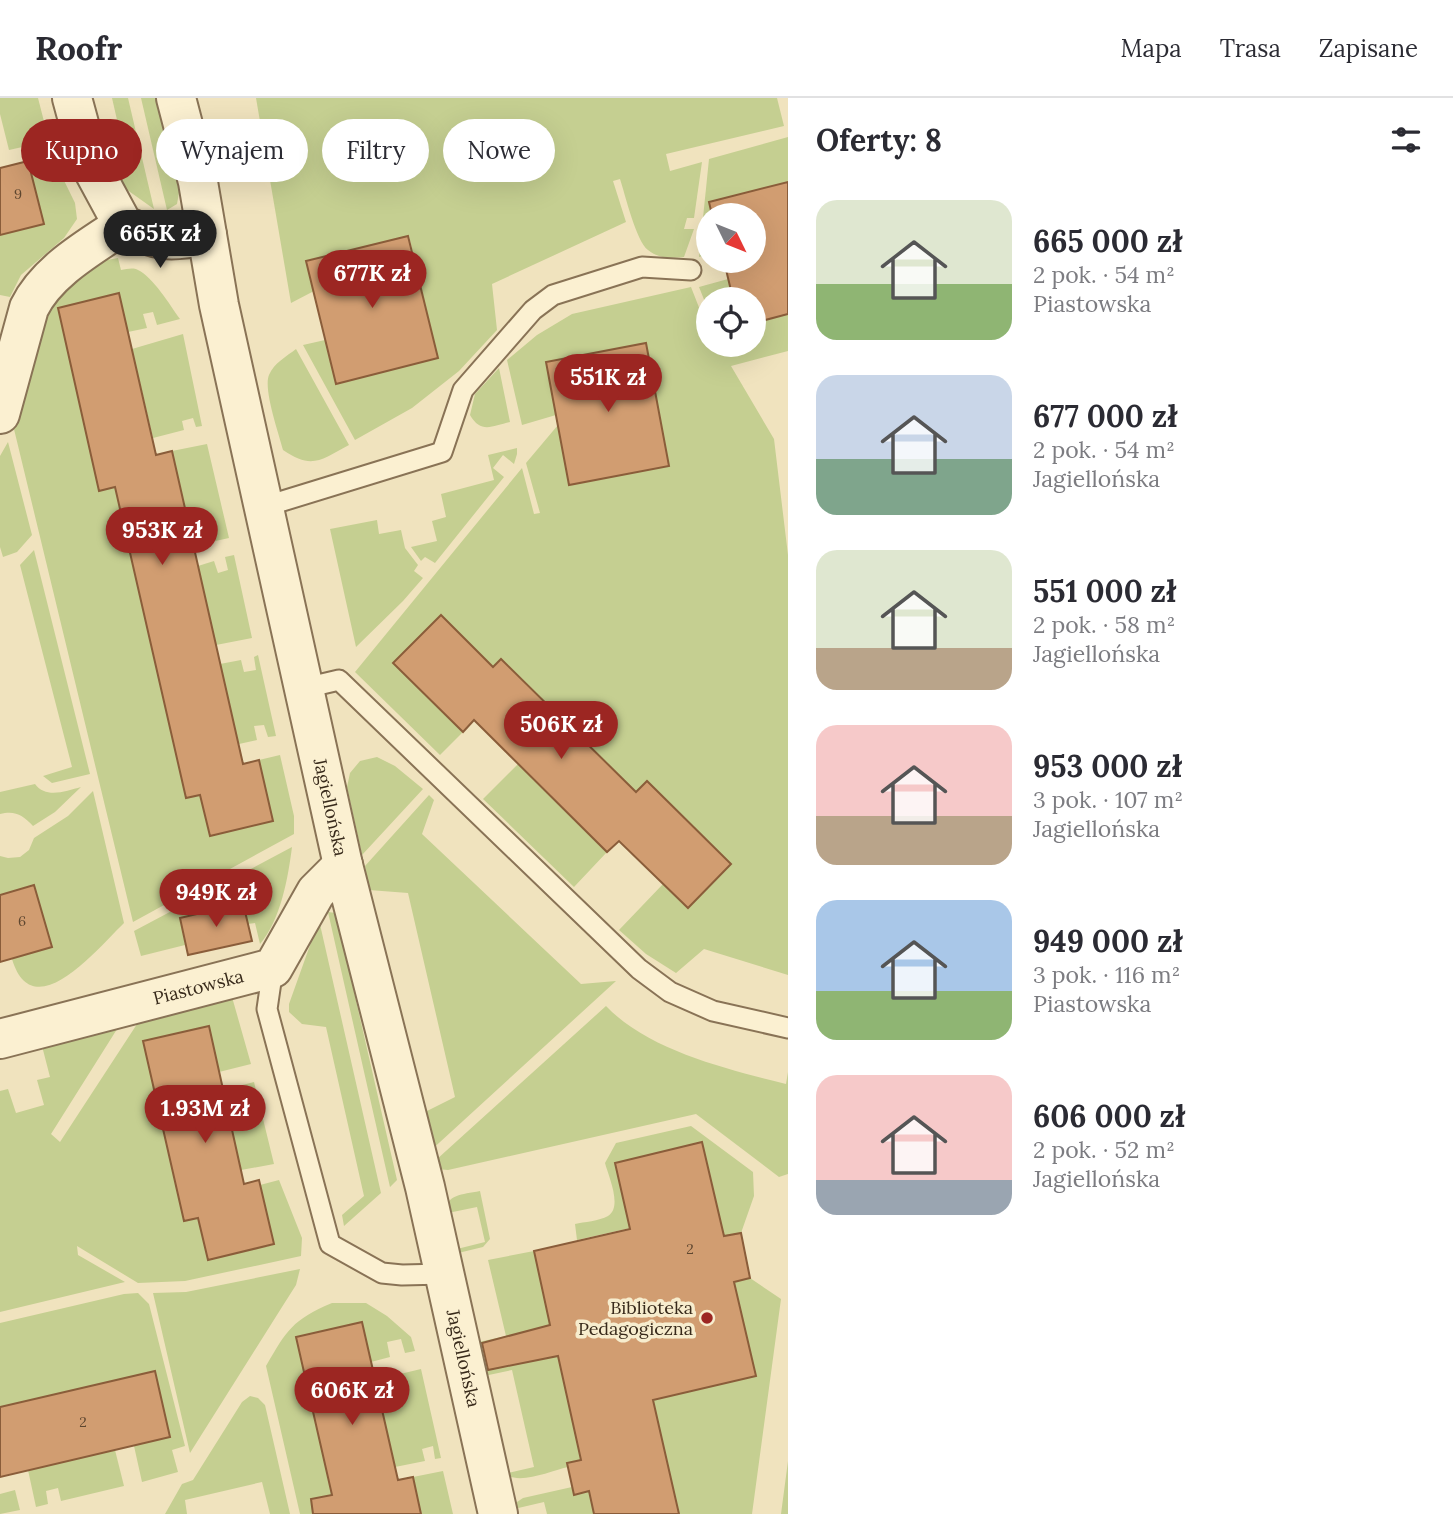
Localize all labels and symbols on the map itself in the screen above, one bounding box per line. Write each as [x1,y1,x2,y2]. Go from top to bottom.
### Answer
house number: 9 [14,185,22,203]
north arrow [696,203,766,273]
pin: 665K zł [95,211,225,270]
pin: 677K zł [307,250,437,310]
pin: 551K zł [543,354,673,414]
pin: 953K zł [97,508,227,567]
pin: 506K zł [496,702,626,761]
street label: Jagiellońska [308,755,353,858]
pin: 949K zł [151,870,281,929]
house number: 6 [18,912,26,930]
street label: Piastowska [151,964,246,1010]
pin: 1.93M zł [133,1086,277,1145]
house number: 2 [686,1240,694,1258]
place label: Biblioteka Pedagogiczna [578,1296,693,1340]
street label: Jagiellońska [441,1306,486,1409]
marker: Biblioteka Pedagogiczna [699,1310,715,1326]
pin: 606K zł [287,1368,417,1427]
house number: 2 [79,1413,87,1431]

